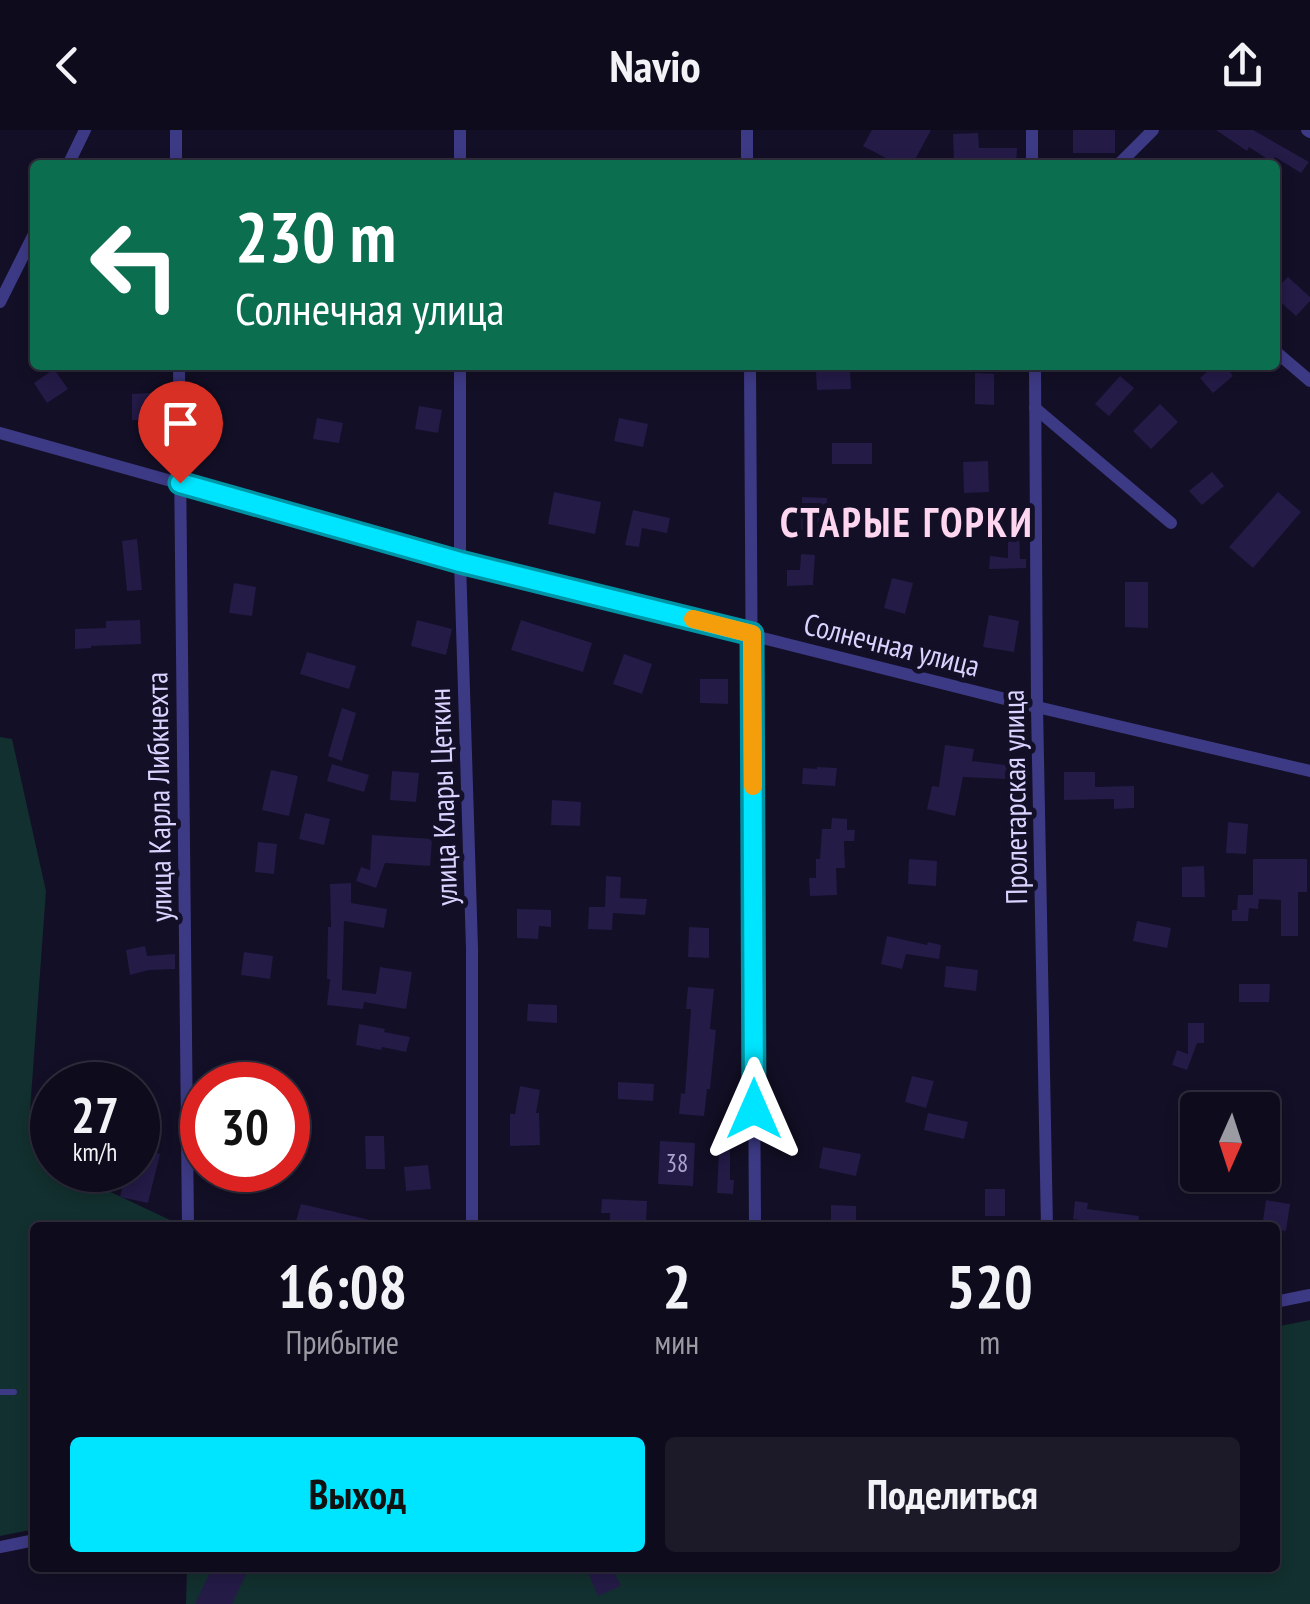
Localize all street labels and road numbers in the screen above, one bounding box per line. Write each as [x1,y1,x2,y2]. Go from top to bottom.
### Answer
street label: Солнечная улица [800,603,984,685]
street label: улица Карла Либкнехта [136,672,180,922]
street label: улица Клары Цеткин [419,687,465,907]
street label: Пролетарская улица [993,689,1035,905]

